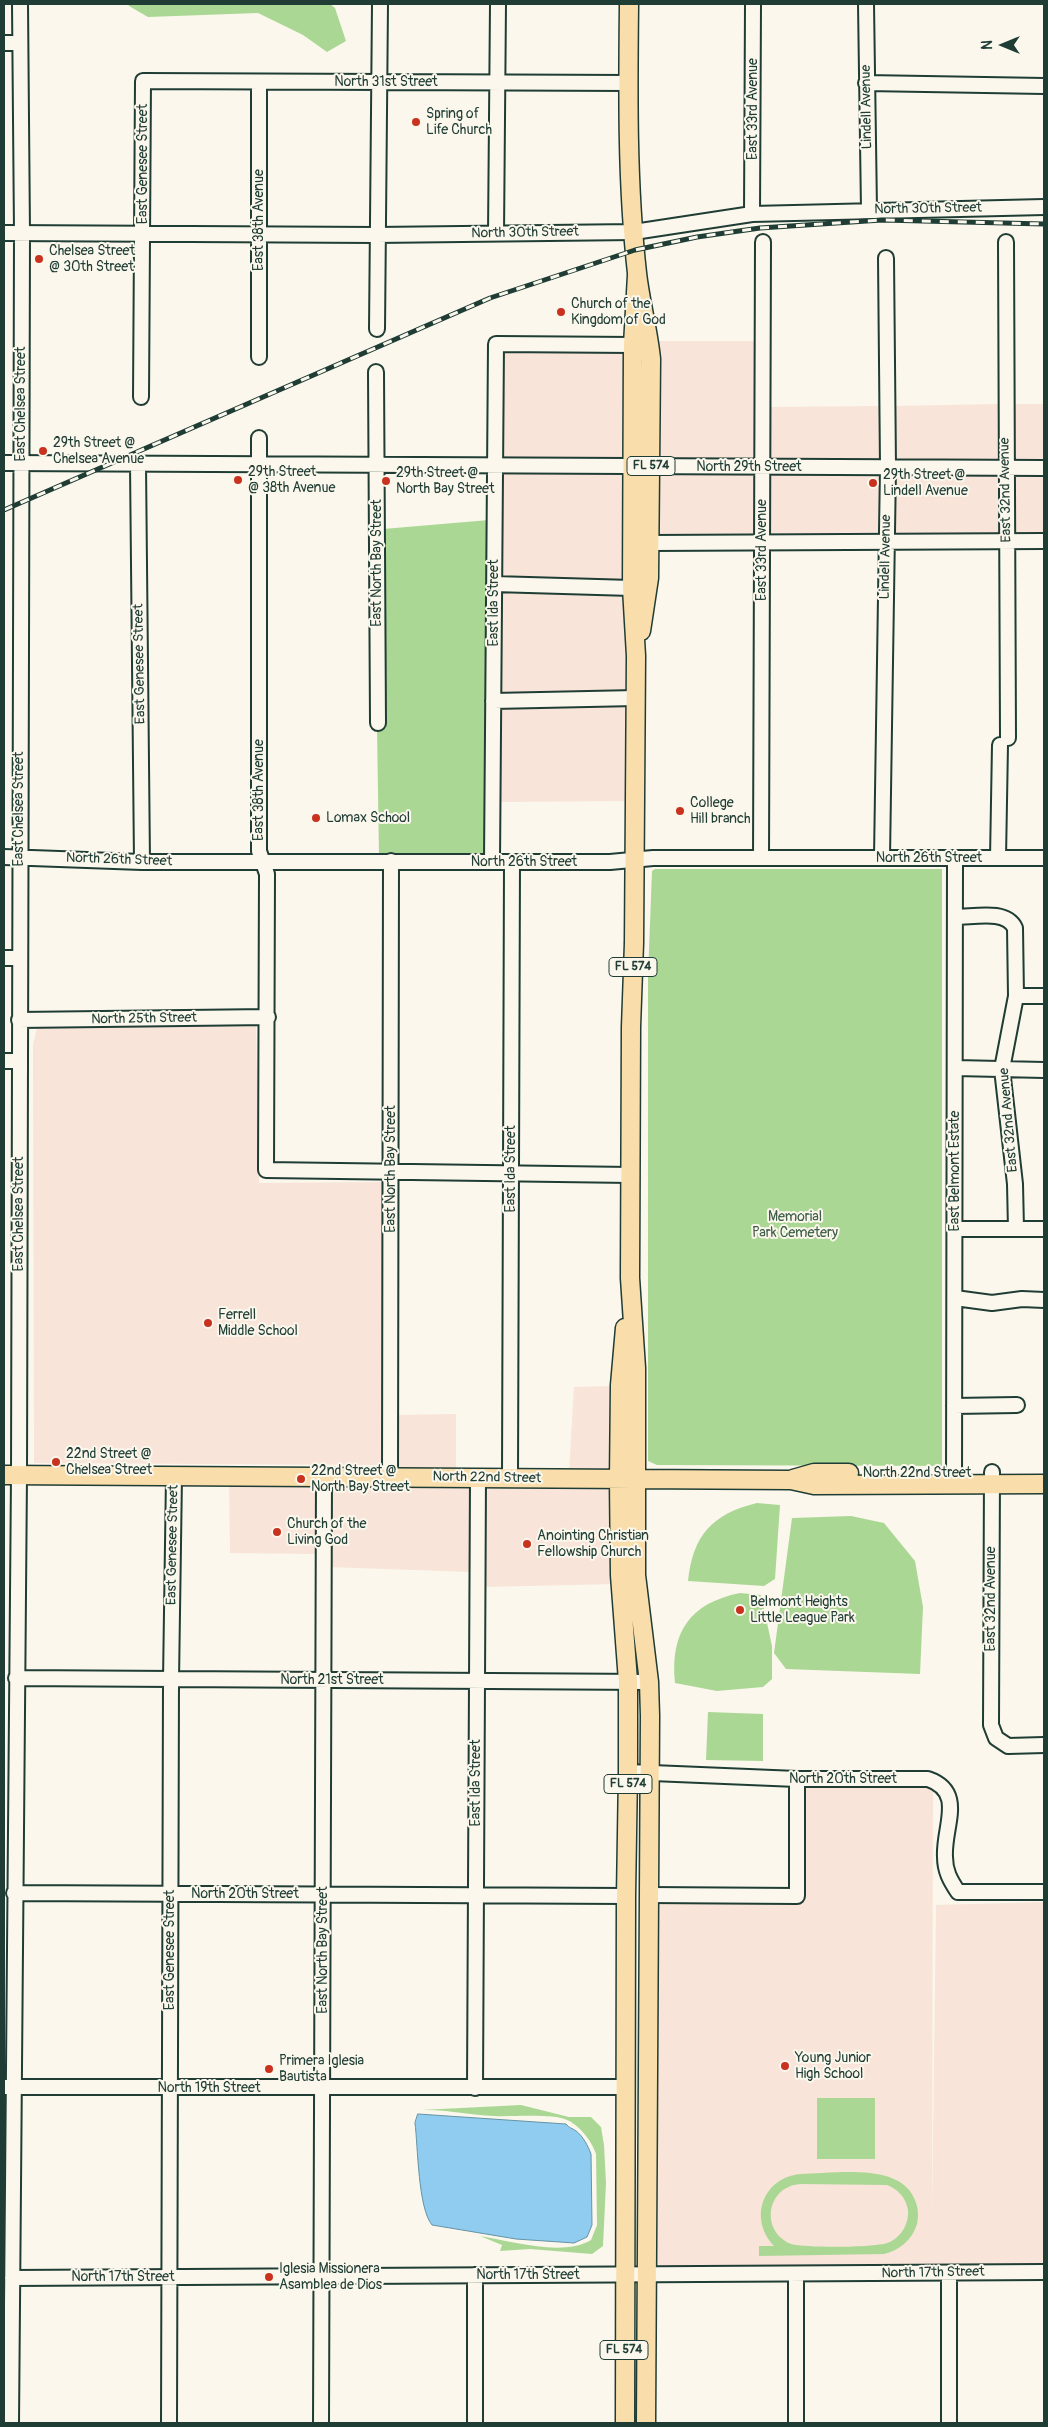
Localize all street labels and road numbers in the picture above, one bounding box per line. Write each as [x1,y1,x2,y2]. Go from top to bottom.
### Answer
street label: East 33rd Avenue [745,58,761,160]
street label: Lindell Avenue [858,64,876,150]
street label: North 31st Street [334,74,438,90]
street label: East Genesee Street [135,104,151,224]
street label: East 38th Avenue [251,169,267,271]
street label: North 30th Street [874,200,982,218]
street label: North 30th Street [471,224,579,242]
street label: East Chelsea Street [13,347,29,461]
street label: East 32nd Avenue [997,437,1015,543]
road number: FL 574 [627,456,675,476]
street label: North 29th Street [696,459,802,475]
street label: East North Bay Street [369,499,385,627]
street label: East 33rd Avenue [754,499,770,601]
street label: Lindell Avenue [877,514,895,600]
street label: East Ida Street [486,559,502,647]
street label: East Genesee Street [131,604,149,724]
street label: East 38th Avenue [251,739,267,841]
street label: East Chelsea Street [11,752,27,866]
street label: North 26th Street [66,850,172,870]
street label: North 26th Street [876,850,982,866]
street label: North 26th Street [471,854,577,870]
road number: FL 574 [609,958,657,976]
street label: North 25th Street [91,1010,197,1028]
street label: East 32nd Avenue [996,1067,1022,1173]
street label: East North Bay Street [383,1105,399,1233]
street label: East Belmont Estate [947,1111,963,1231]
street label: East Ida Street [503,1125,519,1213]
street label: East Chelsea Street [11,1157,27,1271]
street label: North 22nd Street [863,1465,971,1481]
street label: North 22nd Street [433,1469,541,1487]
street label: East Genesee Street [164,1485,182,1605]
street label: East 32nd Avenue [983,1546,999,1652]
street label: North 21st Street [280,1672,384,1688]
street label: East Ida Street [468,1739,484,1827]
street label: North 20th Street [789,1771,897,1787]
road number: FL 574 [604,1775,652,1794]
street label: North 20th Street [191,1886,299,1902]
street label: East North Bay Street [315,1886,331,2014]
street label: East Genesee Street [162,1890,178,2010]
street label: North 19th Street [157,2080,261,2096]
street label: North 17th Street [881,2264,985,2282]
street label: North 17th Street [476,2267,580,2283]
street label: North 17th Street [71,2269,175,2285]
road number: FL 574 [600,2340,648,2360]

